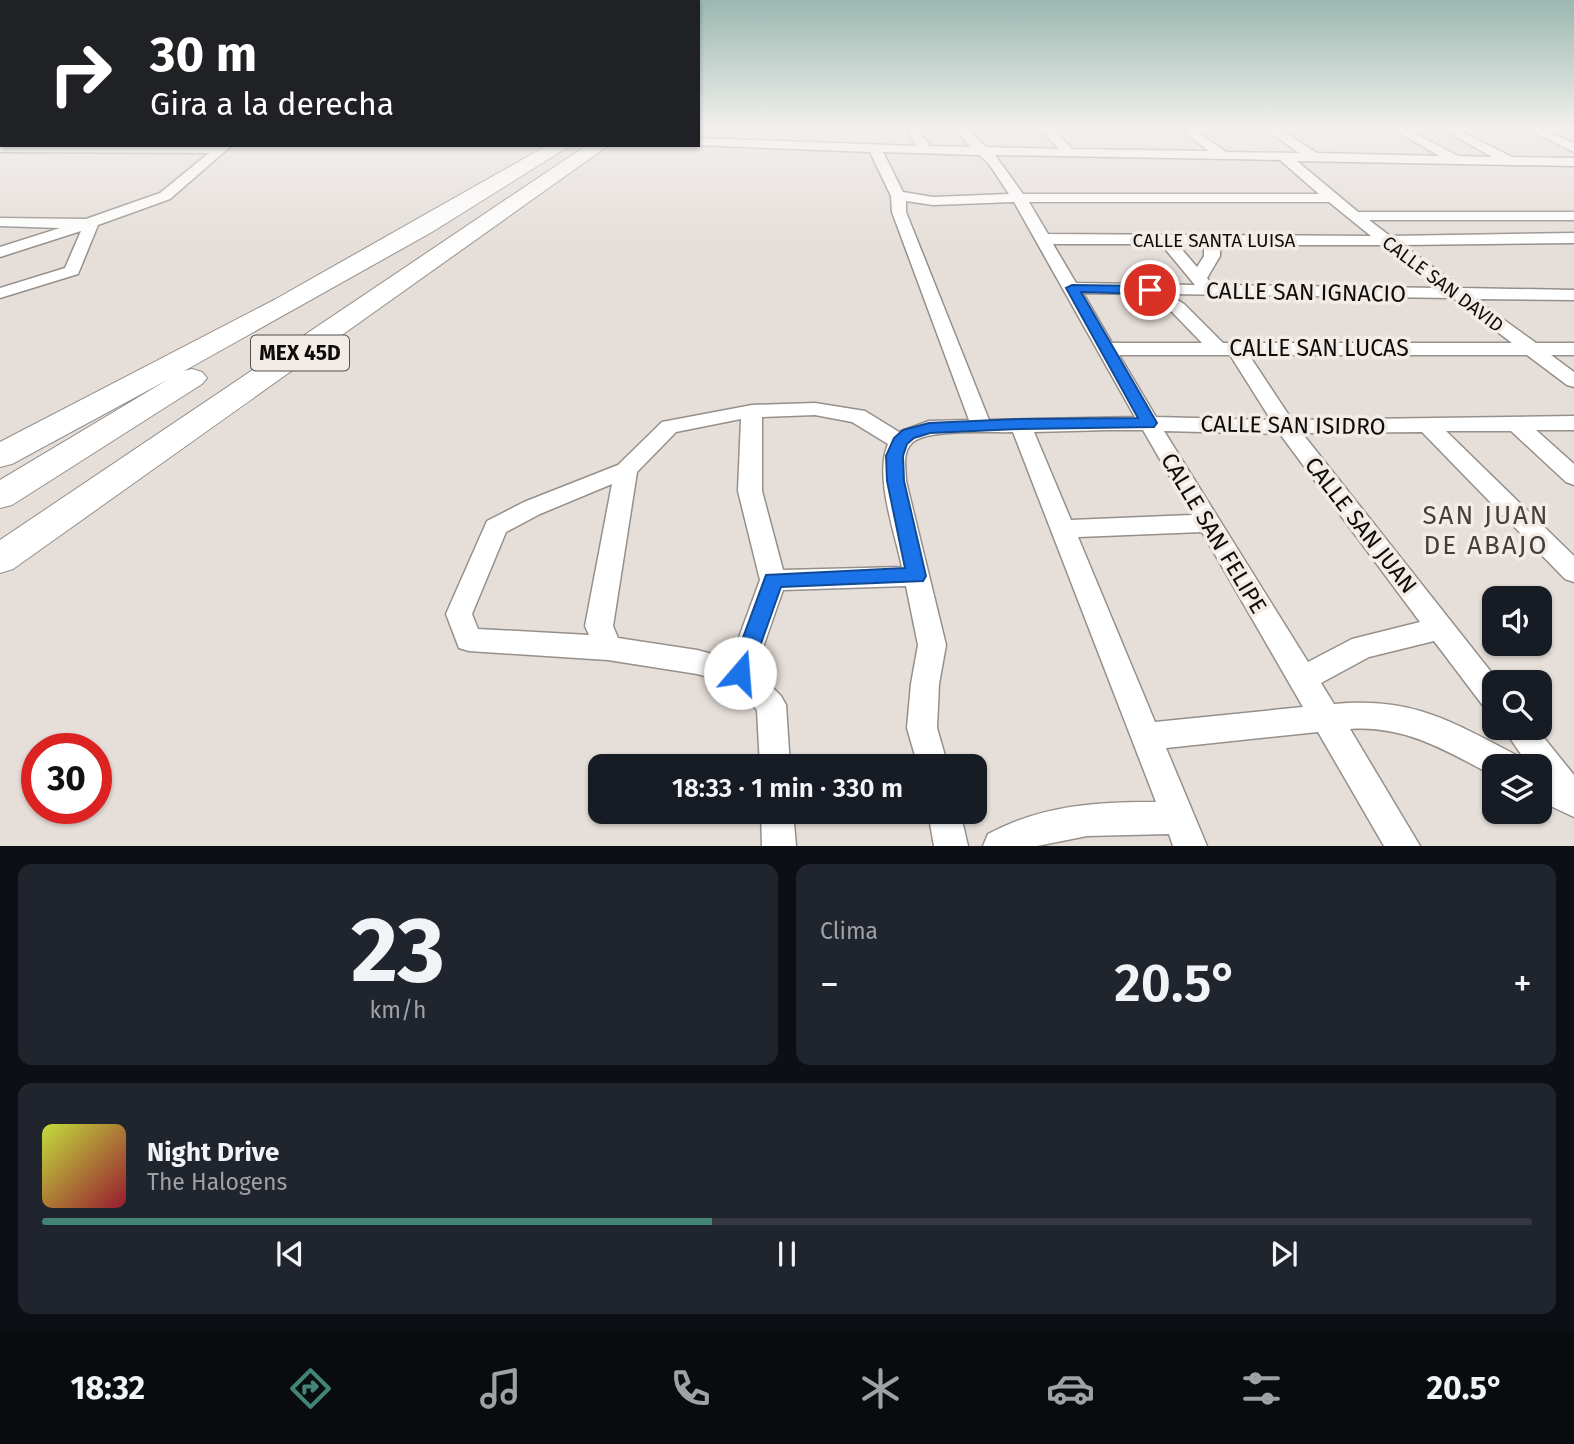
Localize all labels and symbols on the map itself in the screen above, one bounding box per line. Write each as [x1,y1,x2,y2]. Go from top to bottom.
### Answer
street label: CALLE SANTA LUISA [1133,229,1296,252]
street label: CALLE SAN DAVID [1378,231,1508,337]
pin [1120,260,1180,320]
street label: CALLE SAN IGNACIO [1206,276,1406,308]
street label: CALLE SAN LUCAS [1229,334,1409,362]
road number: MEX 45D [251,336,349,370]
street label: CALLE SAN ISIDRO [1200,409,1386,441]
street label: CALLE SAN FELIPE [1155,448,1273,618]
street label: CALLE SAN JUAN [1299,451,1423,599]
district label: SAN JUAN DE ABAJO [1422,500,1550,561]
position arrow [703,636,777,710]
speed limit sign: 30 [21,733,112,824]

